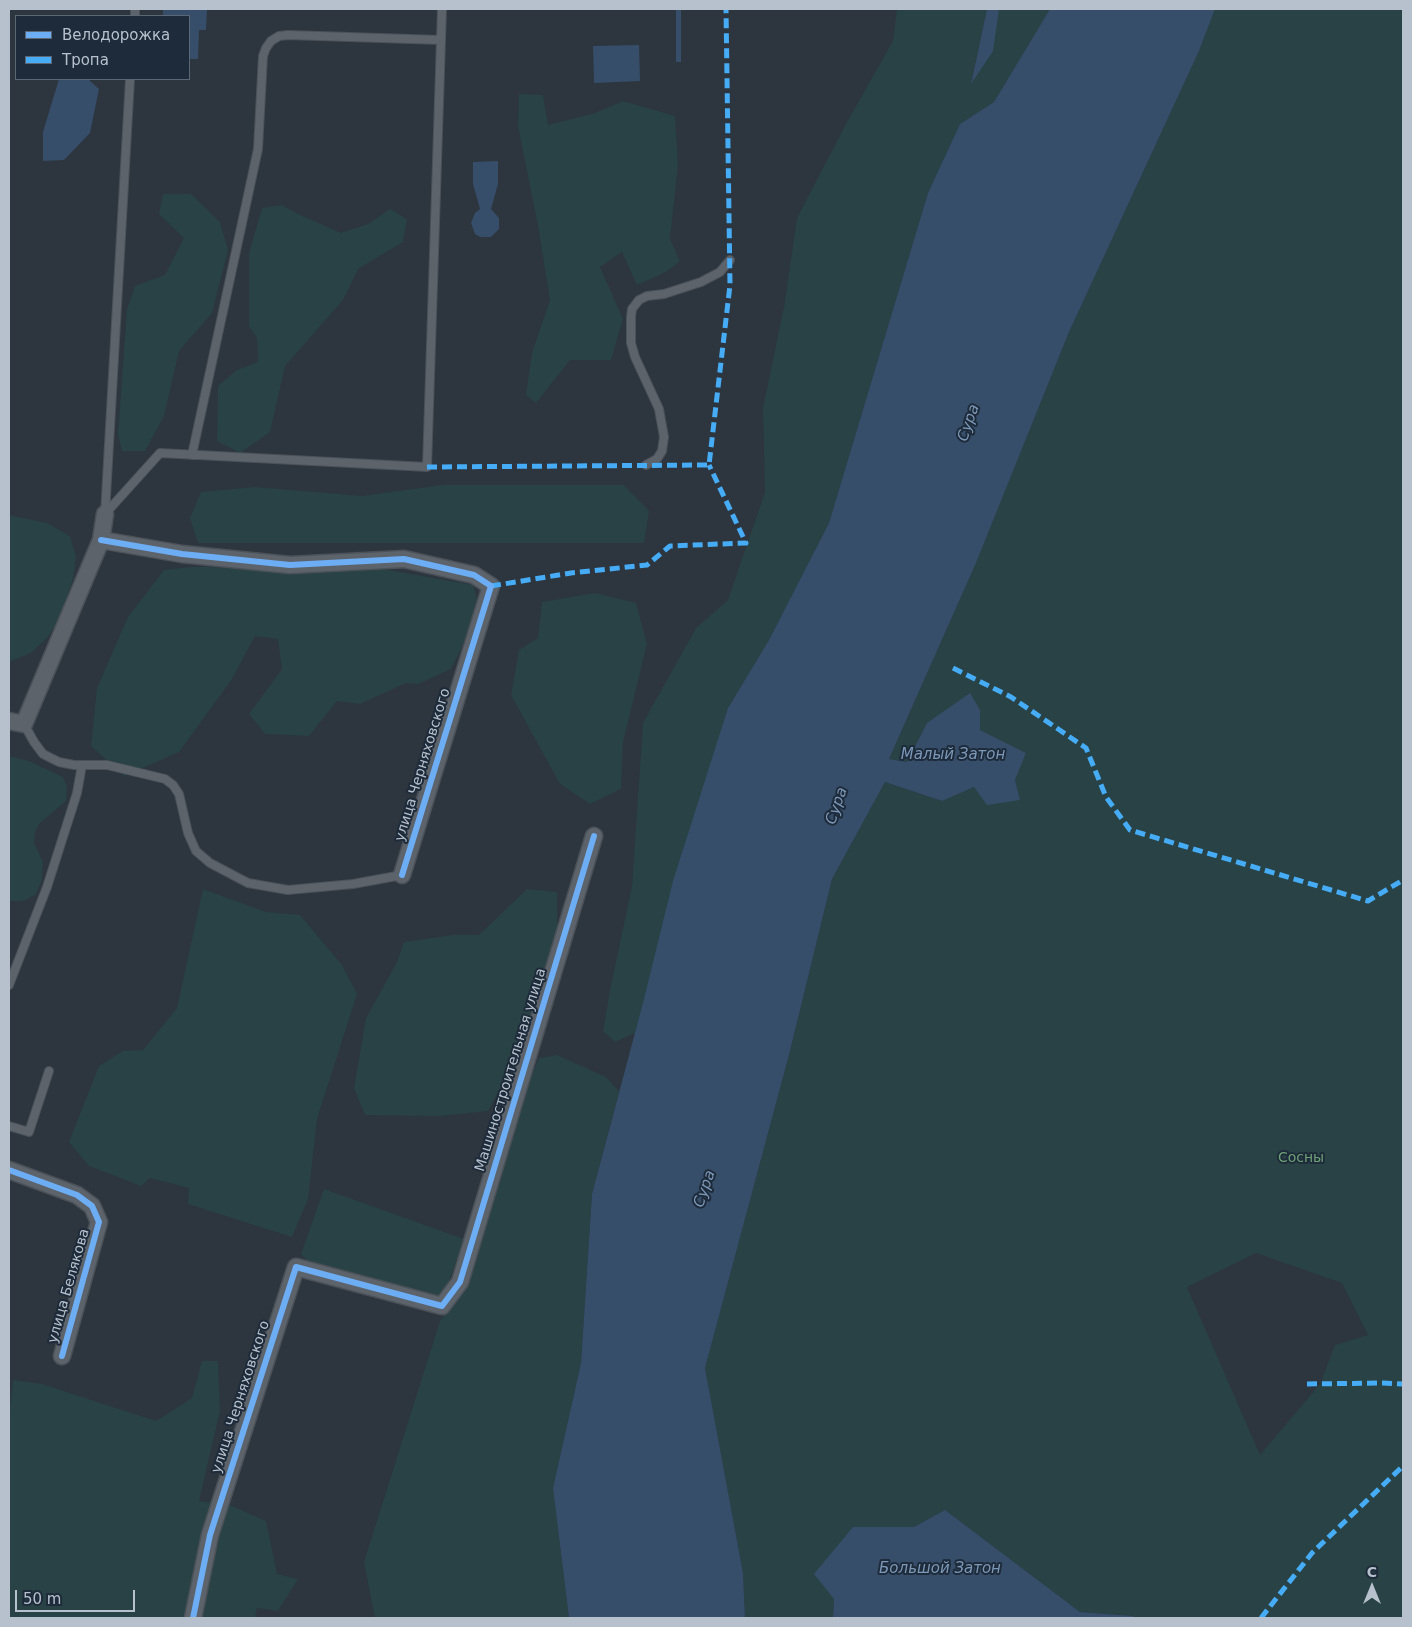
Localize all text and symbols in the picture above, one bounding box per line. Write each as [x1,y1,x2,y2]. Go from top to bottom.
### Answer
legend [15,15,190,80]
text: Велодорожка [62,26,170,44]
text: Тропа [62,51,109,69]
water label: Сура [954,402,984,444]
street label: улица Черняховского [392,686,454,844]
water label: Малый Затон [901,746,1005,764]
water label: Сура [822,785,852,827]
street label: Машиностроительная улица [472,966,550,1174]
park label: Сосны [1278,1150,1324,1166]
water label: Сура [690,1168,720,1210]
street label: улица Белякова [45,1227,93,1345]
street label: улица Черняховского [208,1319,274,1475]
water label: Большой Затон [879,1560,1001,1578]
north arrow [1347,1562,1397,1612]
text: С [1367,1564,1377,1580]
scale bar [18,1580,138,1612]
text: 50 m [23,1590,61,1608]

